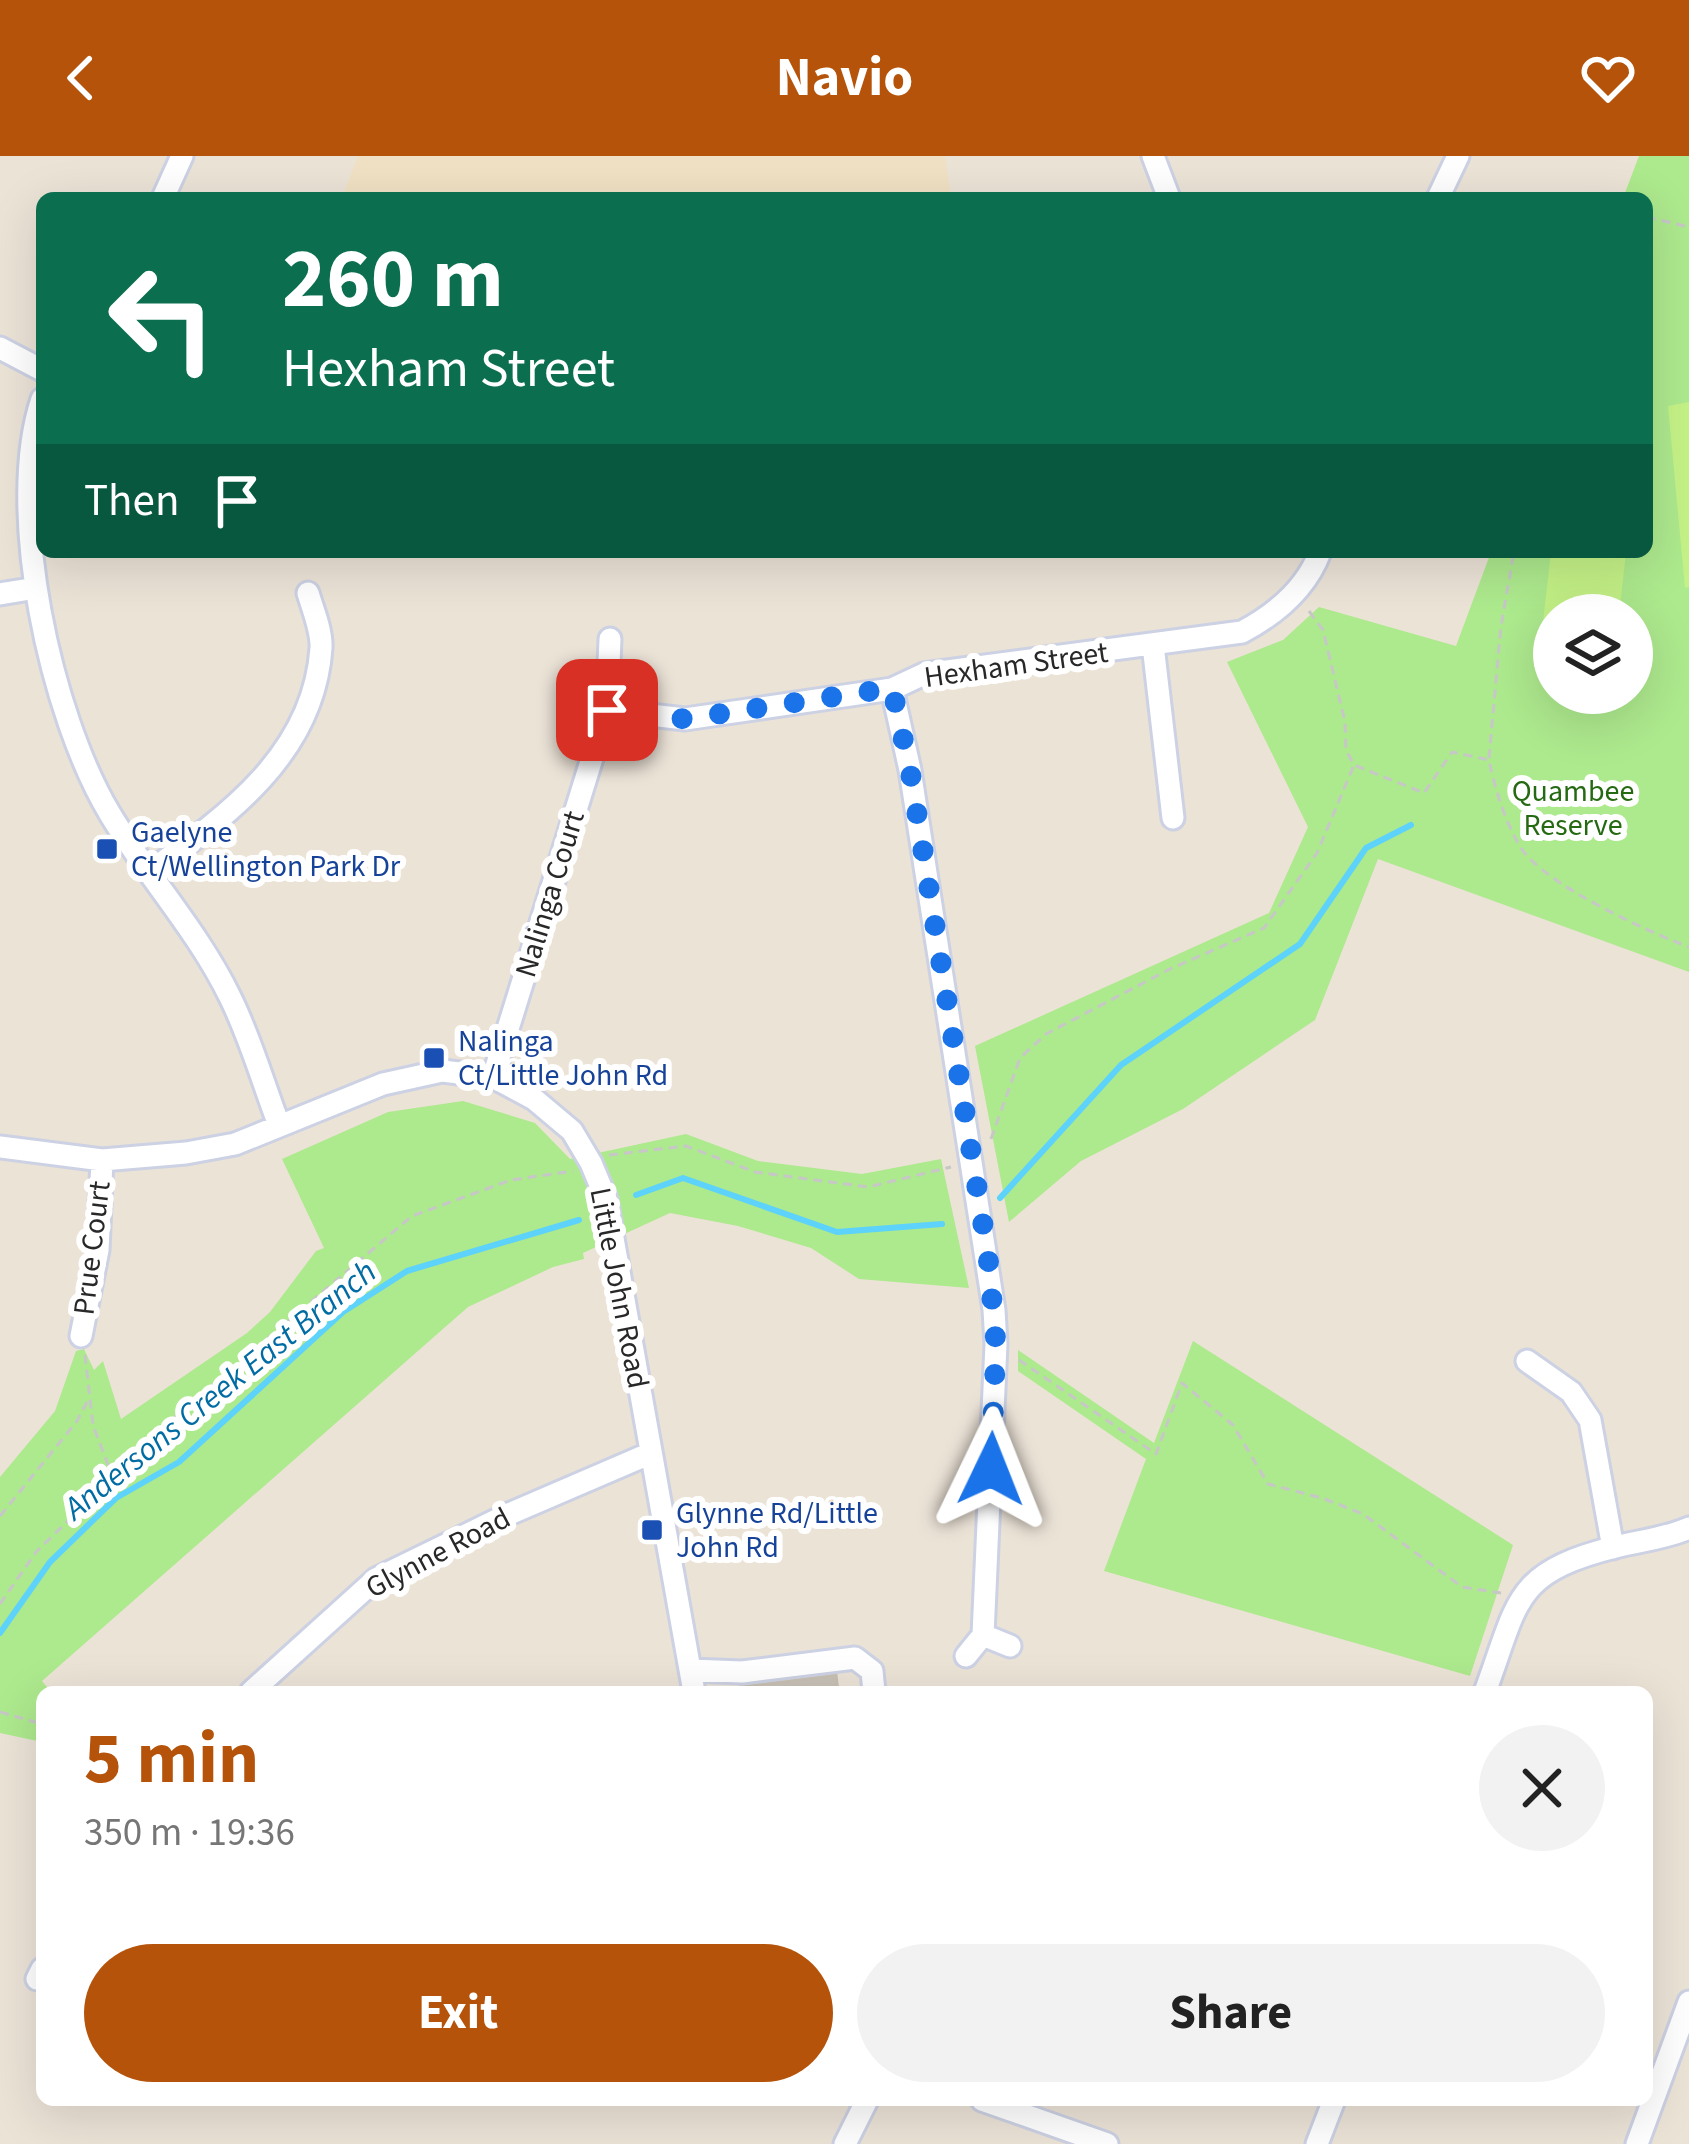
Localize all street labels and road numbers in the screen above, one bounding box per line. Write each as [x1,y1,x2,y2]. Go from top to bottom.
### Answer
street label: Hexham Street [921,631,1111,699]
street label: Nalinga Court [504,805,596,983]
street label: Prue Court [62,1178,122,1318]
street label: Little John Road [578,1184,660,1392]
street label: Glynne Road [358,1497,518,1609]

